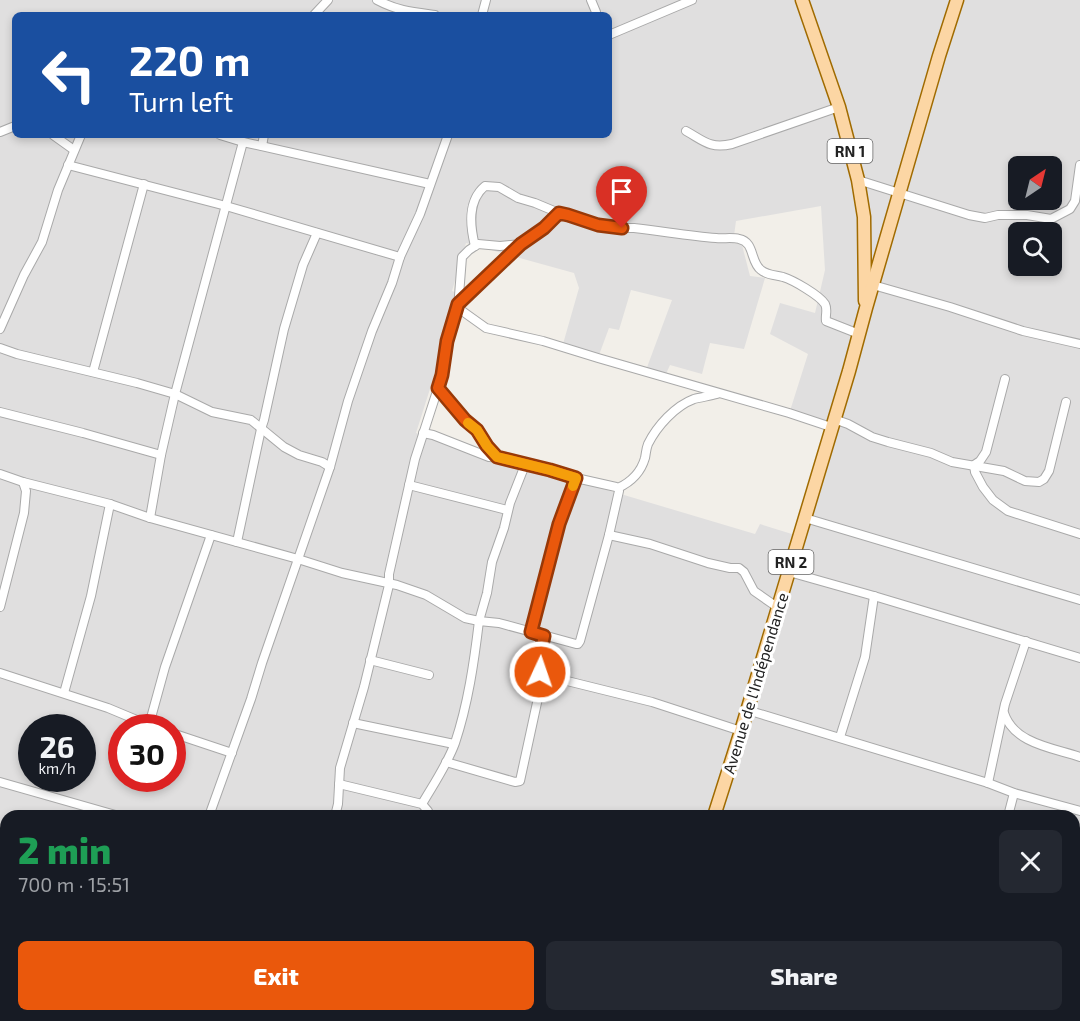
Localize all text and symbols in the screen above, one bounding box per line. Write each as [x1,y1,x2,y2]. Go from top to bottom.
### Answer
text: 220 m [129,34,250,84]
icon: left [30,36,108,114]
text: Turn left [129,85,233,117]
road number: RN 1 [828,139,872,163]
north arrow [1008,156,1062,210]
map controls [1008,156,1062,276]
pin [596,166,647,228]
icon: arrive [605,175,638,208]
button: search [1008,222,1062,276]
road number: RN 2 [768,550,814,574]
street label: Avenue de l'Indépendance [718,590,792,776]
position arrow [508,640,572,704]
speed limit sign: 30 [108,714,186,792]
text: 26 [39,728,75,764]
text: km/h [38,759,76,777]
text: 2 min [18,828,111,871]
button: close [999,830,1062,893]
text: 700 m · 15:51 [18,872,130,896]
button: Exit [18,941,534,1010]
button: Share [546,941,1062,1010]

